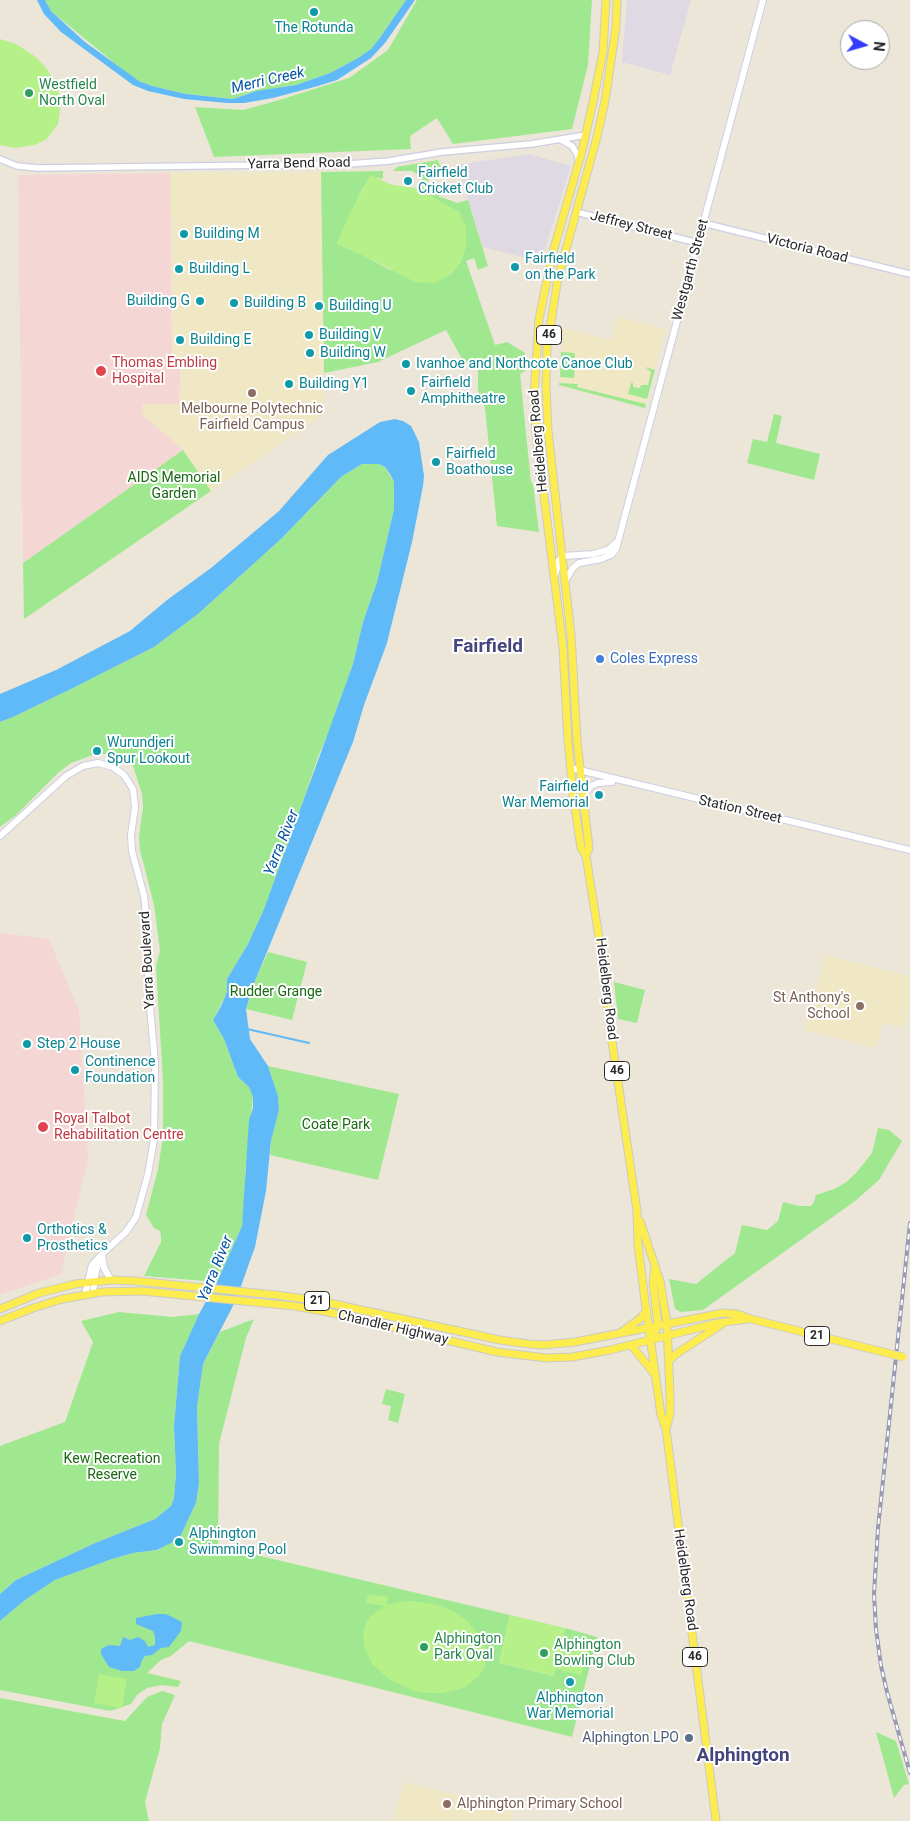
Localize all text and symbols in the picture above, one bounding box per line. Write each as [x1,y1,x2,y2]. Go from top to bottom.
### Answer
marker: The Rotunda [308,6,320,18]
place label: The Rotunda [274,20,354,36]
north arrow [840,20,890,70]
text: N [870,41,887,52]
water label: Merri Creek [230,64,306,98]
place label: Westfield North Oval [39,77,105,110]
marker: Westfield North Oval [23,87,35,99]
street label: Yarra Bend Road [247,155,351,173]
place label: Fairfield Cricket Club [418,165,493,198]
marker: Fairfield Cricket Club [402,175,414,187]
street label: Jeffrey Street [588,208,674,244]
street label: Westgarth Street [669,217,713,323]
place label: Building M [194,226,260,242]
marker: Building M [178,228,190,240]
street label: Victoria Road [764,231,850,267]
place label: Fairfield on the Park [525,251,596,284]
place label: Building L [189,261,250,277]
marker: Fairfield on the Park [509,261,521,273]
marker: Building L [173,263,185,275]
place label: Building G [127,293,190,309]
marker: Building G [194,295,206,307]
place label: Building B [244,295,306,311]
marker: Building B [228,297,240,309]
place label: Building U [329,298,392,314]
marker: Building U [313,300,325,312]
road number: 46 [536,326,562,344]
place label: Building V [319,327,382,343]
marker: Building V [303,329,315,341]
place label: Building E [190,332,252,348]
marker: Building E [174,334,186,346]
place label: Building W [320,345,386,361]
marker: Building W [304,347,316,359]
place label: Thomas Embling Hospital [112,355,217,388]
place label: Ivanhoe and Northcote Canoe Club [416,356,633,372]
marker: Ivanhoe and Northcote Canoe Club [400,358,412,370]
marker: Thomas Embling Hospital [94,364,108,378]
place label: Fairfield Amphitheatre [421,375,505,408]
place label: Building Y1 [299,376,369,392]
marker: Building Y1 [283,378,295,390]
marker: Fairfield Amphitheatre [405,385,417,397]
marker: Melbourne Polytechnic Fairfield Campus [246,387,258,399]
street label: Heidelberg Road [526,389,552,493]
place label: Melbourne Polytechnic Fairfield Campus [181,401,323,434]
place label: Fairfield Boathouse [446,446,513,478]
marker: Fairfield Boathouse [430,456,442,468]
park label: AIDS Memorial Garden [128,470,220,502]
district label: Fairfield [453,636,523,658]
place label: Coles Express [610,651,698,667]
marker: Coles Express [594,653,606,665]
place label: Wurundjeri Spur Lookout [107,735,190,768]
marker: Wurundjeri Spur Lookout [91,745,103,757]
place label: Fairfield War Memorial [502,779,589,812]
marker: Fairfield War Memorial [593,789,605,801]
street label: Station Street [697,792,783,828]
water label: Yarra River [261,807,303,879]
street label: Yarra Boulevard [137,911,159,1009]
street label: Heidelberg Road [591,937,621,1041]
park label: Rudder Grange [230,984,322,1000]
place label: St Anthony's School [773,990,850,1022]
marker: St Anthony's School [854,1000,866,1012]
place label: Step 2 House [37,1036,120,1052]
marker: Step 2 House [21,1038,33,1050]
place label: Continence Foundation [85,1054,155,1086]
road number: 46 [604,1062,630,1080]
marker: Continence Foundation [69,1064,81,1076]
place label: Royal Talbot Rehabilitation Centre [54,1111,184,1144]
park label: Coate Park [302,1117,370,1133]
marker: Royal Talbot Rehabilitation Centre [36,1120,50,1134]
place label: Orthotics & Prosthetics [37,1222,108,1254]
marker: Orthotics & Prosthetics [21,1232,33,1244]
water label: Yarra River [195,1233,237,1305]
road number: 21 [304,1292,330,1310]
street label: Chandler Highway [336,1307,450,1349]
road number: 21 [804,1326,830,1345]
park label: Kew Recreation Reserve [64,1451,160,1484]
place label: Alphington Swimming Pool [189,1526,286,1558]
street label: Heidelberg Road [670,1528,700,1632]
marker: Alphington Swimming Pool [173,1536,185,1548]
place label: Alphington Park Oval [434,1631,501,1664]
place label: Alphington Bowling Club [554,1637,635,1670]
marker: Alphington Park Oval [418,1641,430,1653]
marker: Alphington Bowling Club [538,1647,550,1659]
road number: 46 [682,1648,708,1666]
marker: Alphington War Memorial [564,1676,576,1688]
place label: Alphington War Memorial [526,1690,614,1722]
place label: Alphington LPO [582,1730,679,1746]
marker: Alphington LPO [683,1732,695,1744]
district label: Alphington [696,1745,790,1767]
place label: Alphington Primary School [457,1796,622,1812]
marker: Alphington Primary School [441,1798,453,1810]

